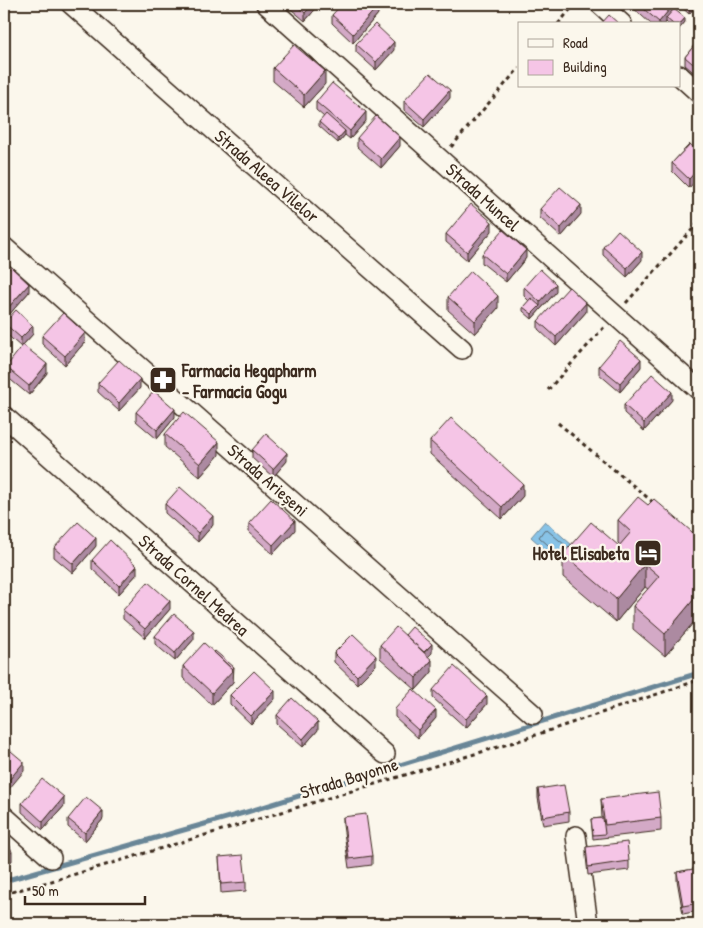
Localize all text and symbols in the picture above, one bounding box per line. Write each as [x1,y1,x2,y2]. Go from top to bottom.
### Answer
legend [518,22,680,88]
text: Road [563,32,588,53]
text: Building [563,56,607,77]
street label: Strada Aleea Vilelor [209,124,325,228]
street label: Strada Muncel [441,157,526,237]
place label: Farmacia Hegapharm - Farmacia Gogu [181,358,316,405]
pharmacy icon: Farmacia Hegapharm - Farmacia Gogu [148,365,178,395]
street label: Strada Arieșeni [222,438,314,522]
street label: Strada Cornel Medrea [133,529,255,641]
hotel icon: Hotel Elisabeta [633,538,663,568]
place label: Hotel Elisabeta [532,541,630,566]
street label: Strada Bayonne [297,751,401,805]
scale bar [25,873,145,905]
text: 50 m [32,880,59,901]

